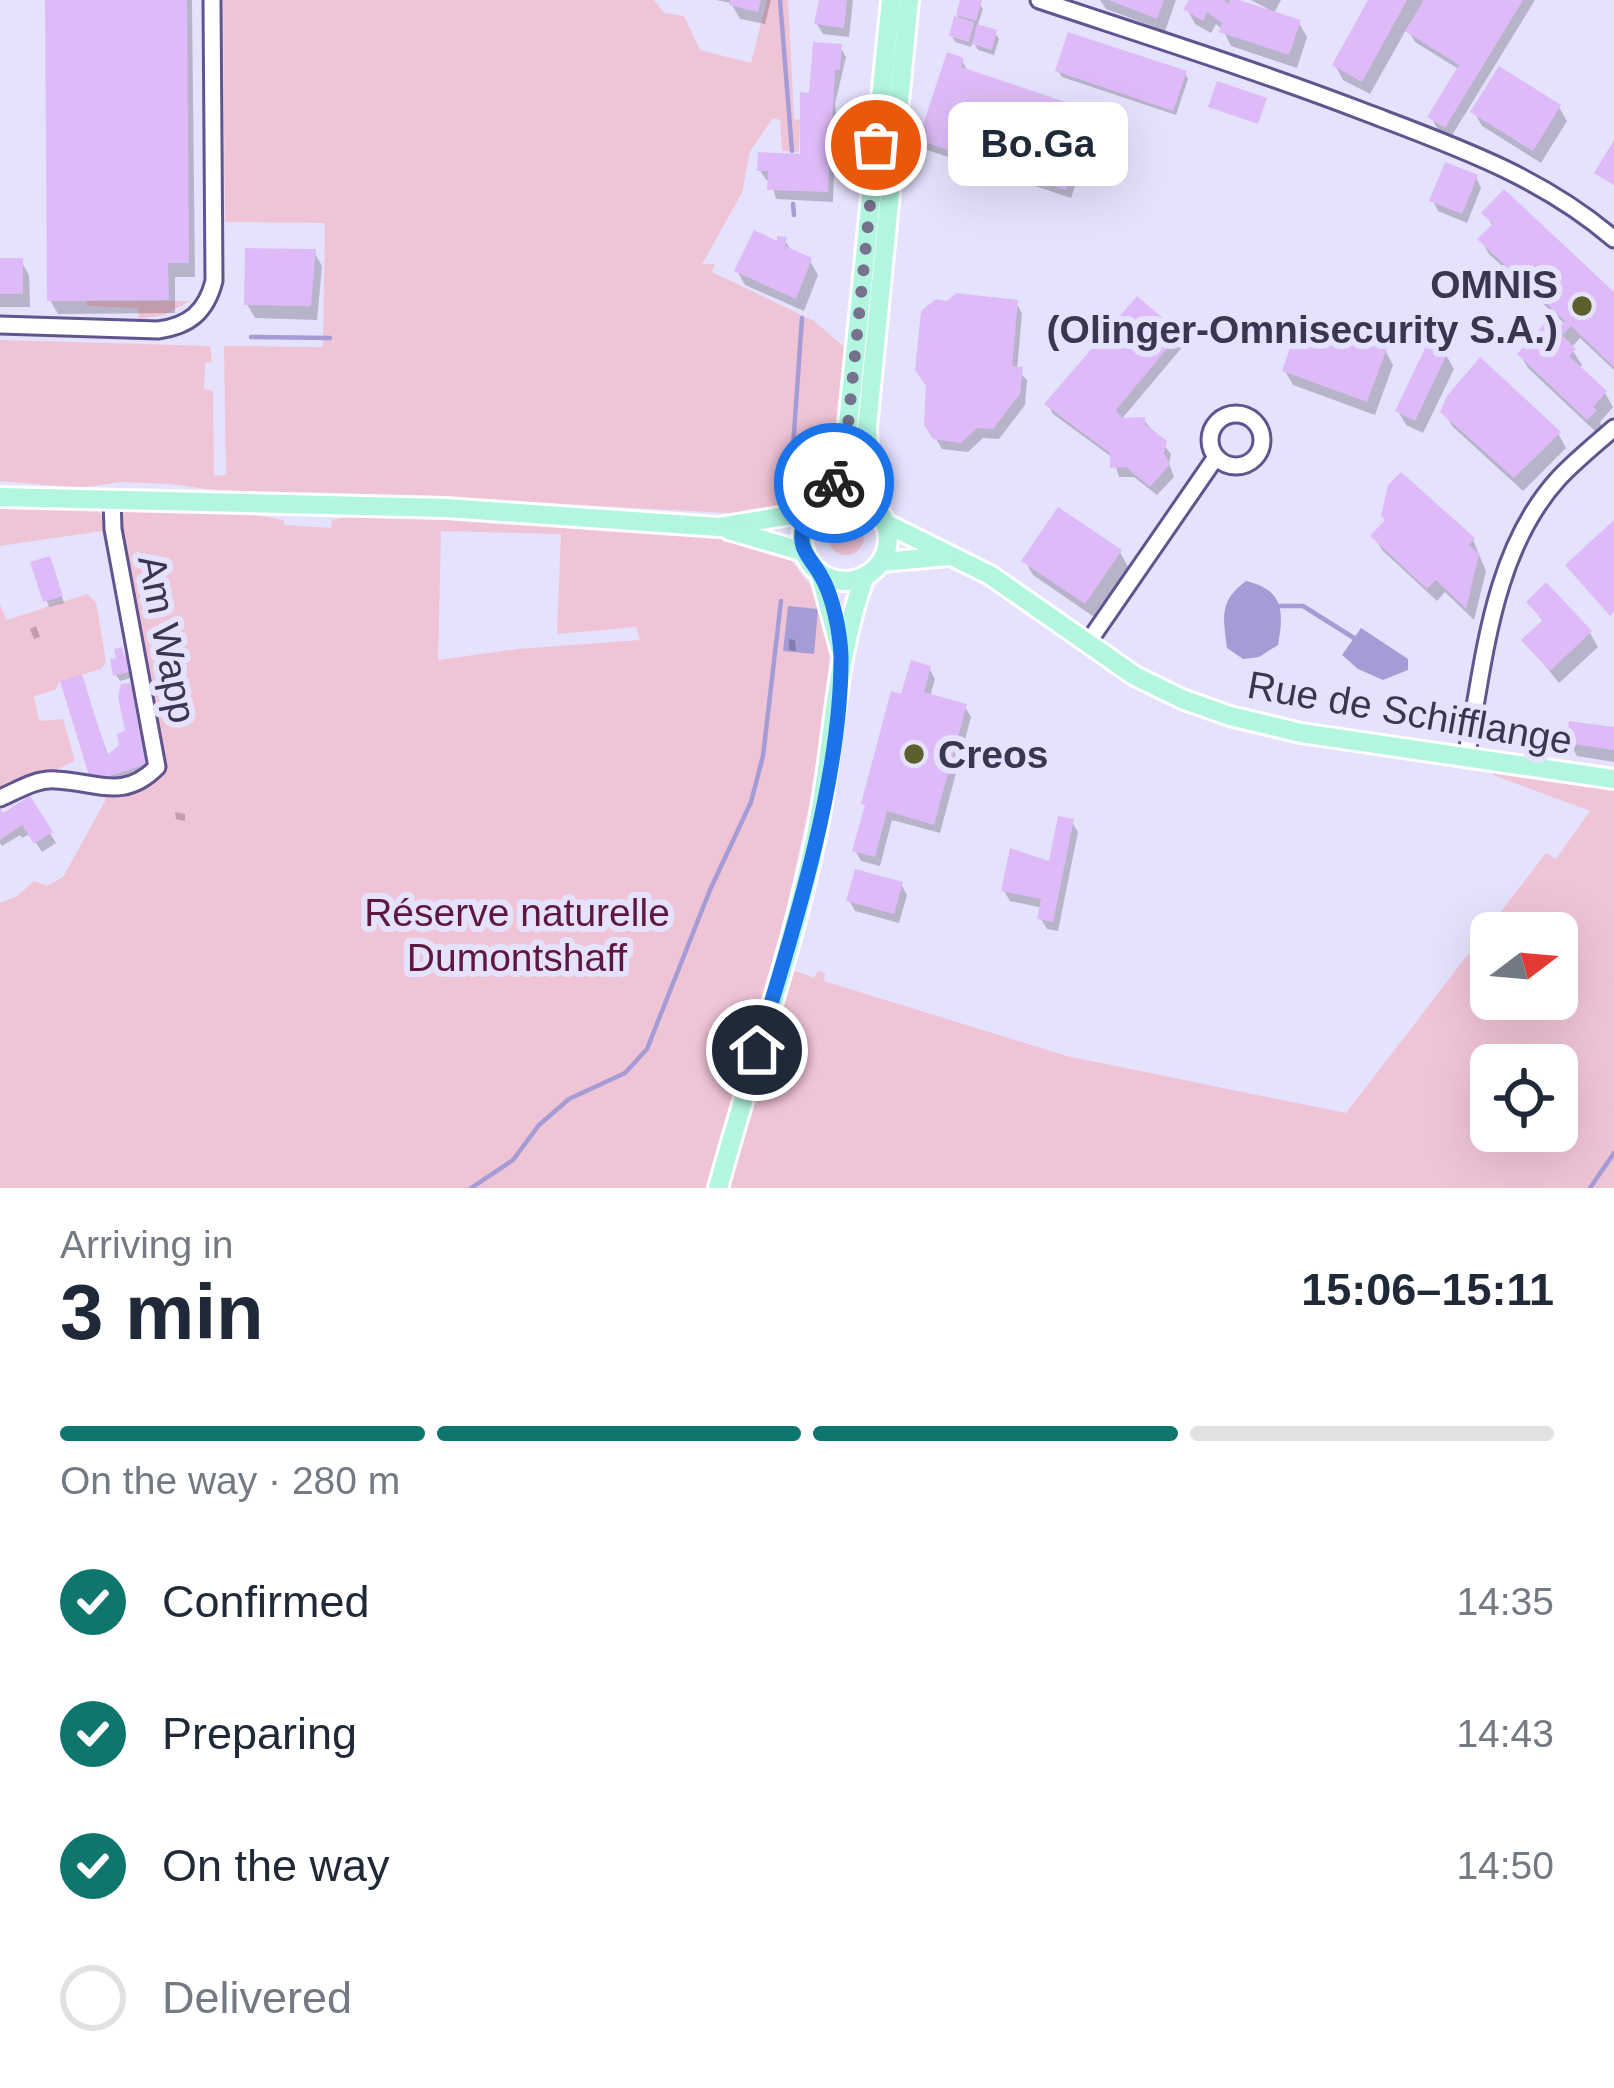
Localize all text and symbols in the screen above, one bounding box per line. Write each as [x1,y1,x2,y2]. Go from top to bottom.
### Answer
pin [825,94,927,196]
callout: Bo.Ga [948,103,1128,187]
icon: bag [843,112,909,178]
text: Bo.Ga [981,122,1095,165]
place label: OMNIS (Olinger-Omnisecurity S.A.) [1047,263,1558,351]
marker: OMNIS (Olinger-Omnisecurity S.A.) [1569,293,1595,319]
courier [774,423,894,543]
icon: bike [801,450,867,516]
street label: Am Wapp [130,552,205,727]
street label: Rue de Schifflange [1244,663,1576,762]
place label: Creos [938,733,1049,776]
marker: Creos [901,741,927,767]
park label: Réserve naturelle Dumontshaff [364,891,670,979]
north arrow [1470,912,1578,1020]
map controls [1470,912,1578,1152]
pin [706,999,808,1101]
icon: home [724,1017,790,1083]
button: locate [1470,1044,1578,1152]
text: Arriving in [60,1223,233,1266]
text: 15:06–15:11 [1301,1264,1554,1315]
text: 3 min [60,1268,264,1356]
text: On the way · 280 m [60,1459,400,1502]
icon: check [60,1569,126,1635]
text: Confirmed [162,1576,370,1627]
text: 14:35 [1456,1580,1554,1623]
icon: check [60,1701,126,1767]
text: Preparing [162,1708,357,1759]
text: 14:43 [1456,1712,1554,1755]
icon: check [60,1833,126,1899]
text: On the way [162,1840,390,1891]
text: 14:50 [1456,1844,1554,1887]
text: Delivered [162,1972,352,2023]

